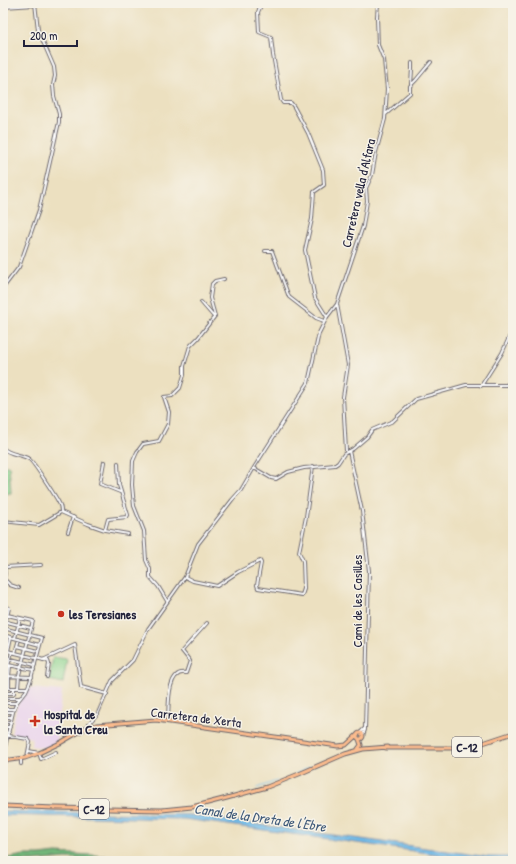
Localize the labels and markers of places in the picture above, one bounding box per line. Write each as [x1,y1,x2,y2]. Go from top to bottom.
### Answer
place label: les Teresianes [69,605,136,623]
marker: les Teresianes [56,609,66,619]
place label: Hospital de la Santa Creu [44,705,108,738]
marker: Hospital de la Santa Creu [29,715,41,727]

